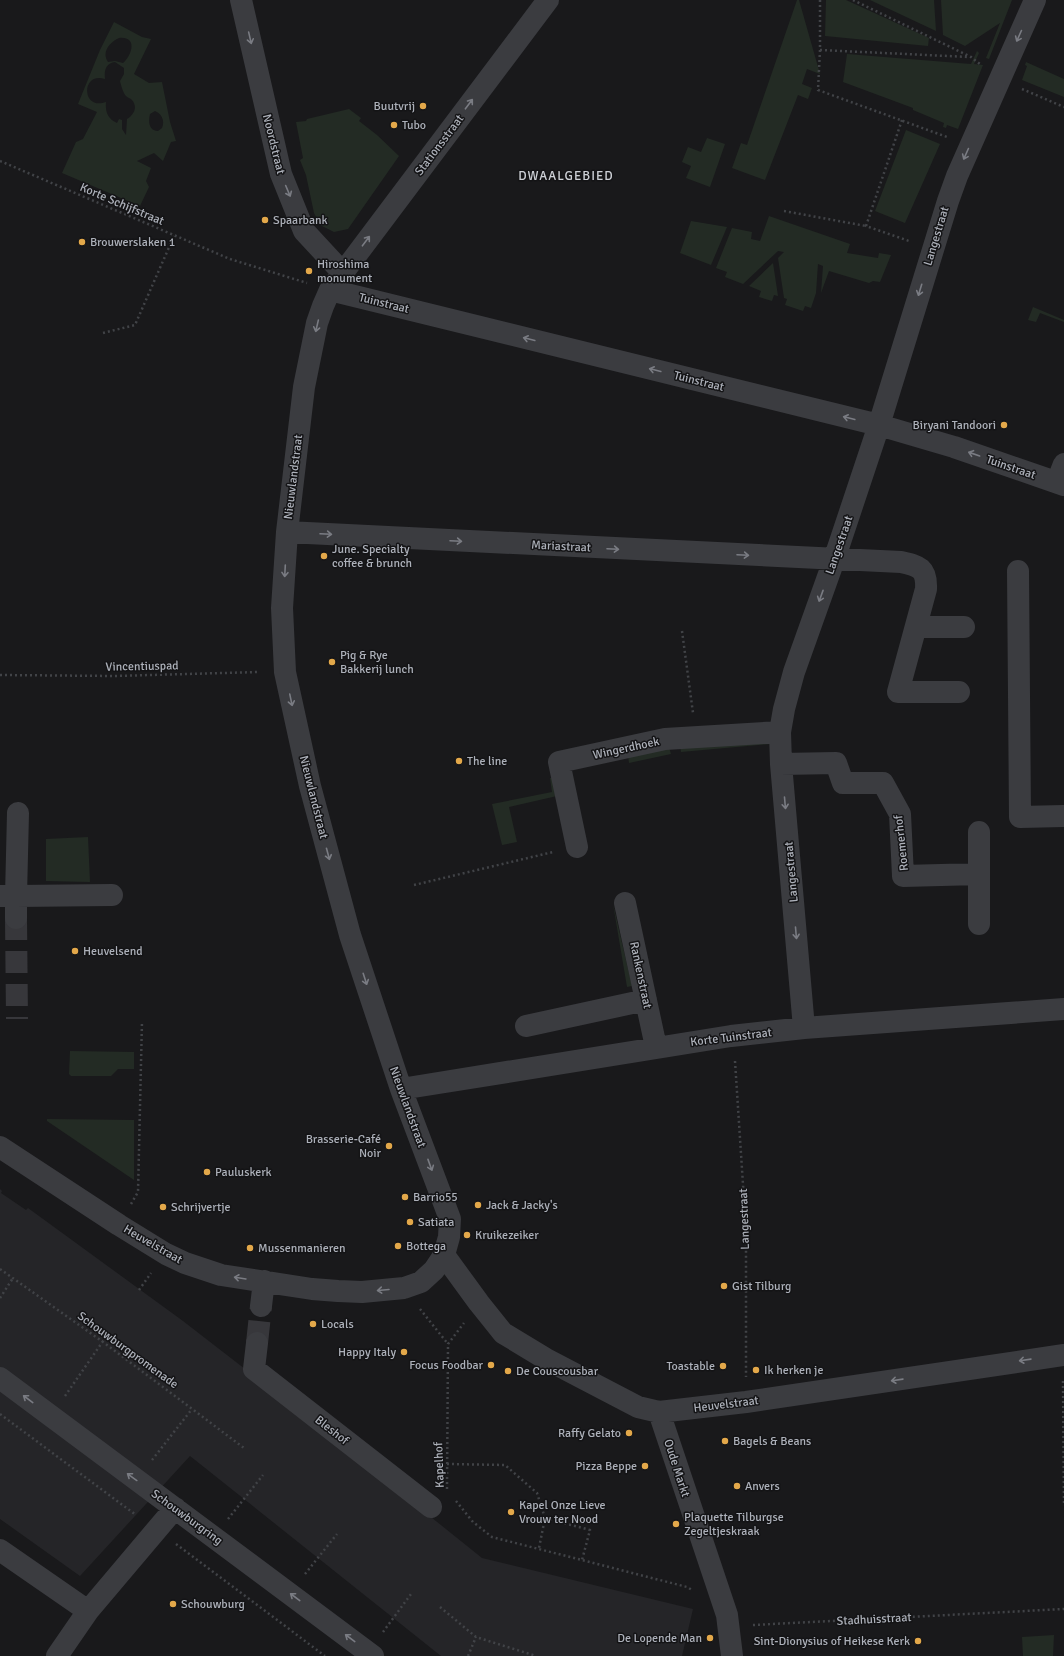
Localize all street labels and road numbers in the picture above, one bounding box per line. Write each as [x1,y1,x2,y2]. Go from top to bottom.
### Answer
street label: Stationsstraat [412,112,467,179]
street label: Noordstraat [259,113,288,176]
street label: Korte Schijfstraat [77,180,166,229]
street label: Langestraat [920,205,953,268]
street label: Tuinstraat [357,290,411,317]
street label: Tuinstraat [672,368,726,395]
street label: Nieuwlandstraat [281,434,306,520]
street label: Tuinstraat [984,452,1038,483]
street label: Langestraat [822,514,857,577]
street label: Mariastraat [531,537,591,556]
street label: Vincentiuspad [105,658,179,675]
street label: Wingerdhoek [591,734,661,763]
street label: Nieuwlandstraat [296,754,331,840]
street label: Roemerhof [891,813,912,872]
street label: Langestraat [781,841,802,903]
street label: Rankenstraat [626,940,655,1010]
street label: Korte Tuinstraat [690,1025,773,1050]
street label: Nieuwlandstraat [386,1065,429,1150]
street label: Langestraat [736,1188,753,1250]
street label: Heuvelstraat [121,1222,185,1267]
street label: Schouwburgpromenade [74,1309,181,1392]
street label: Heuvelstraat [693,1393,759,1416]
street label: Bleshof [312,1413,352,1449]
street label: Oude Markt [660,1437,693,1499]
street label: Kapelhof [431,1441,448,1488]
street label: Schouwburgring [148,1486,225,1548]
street label: Stadhuisstraat [836,1610,912,1629]

